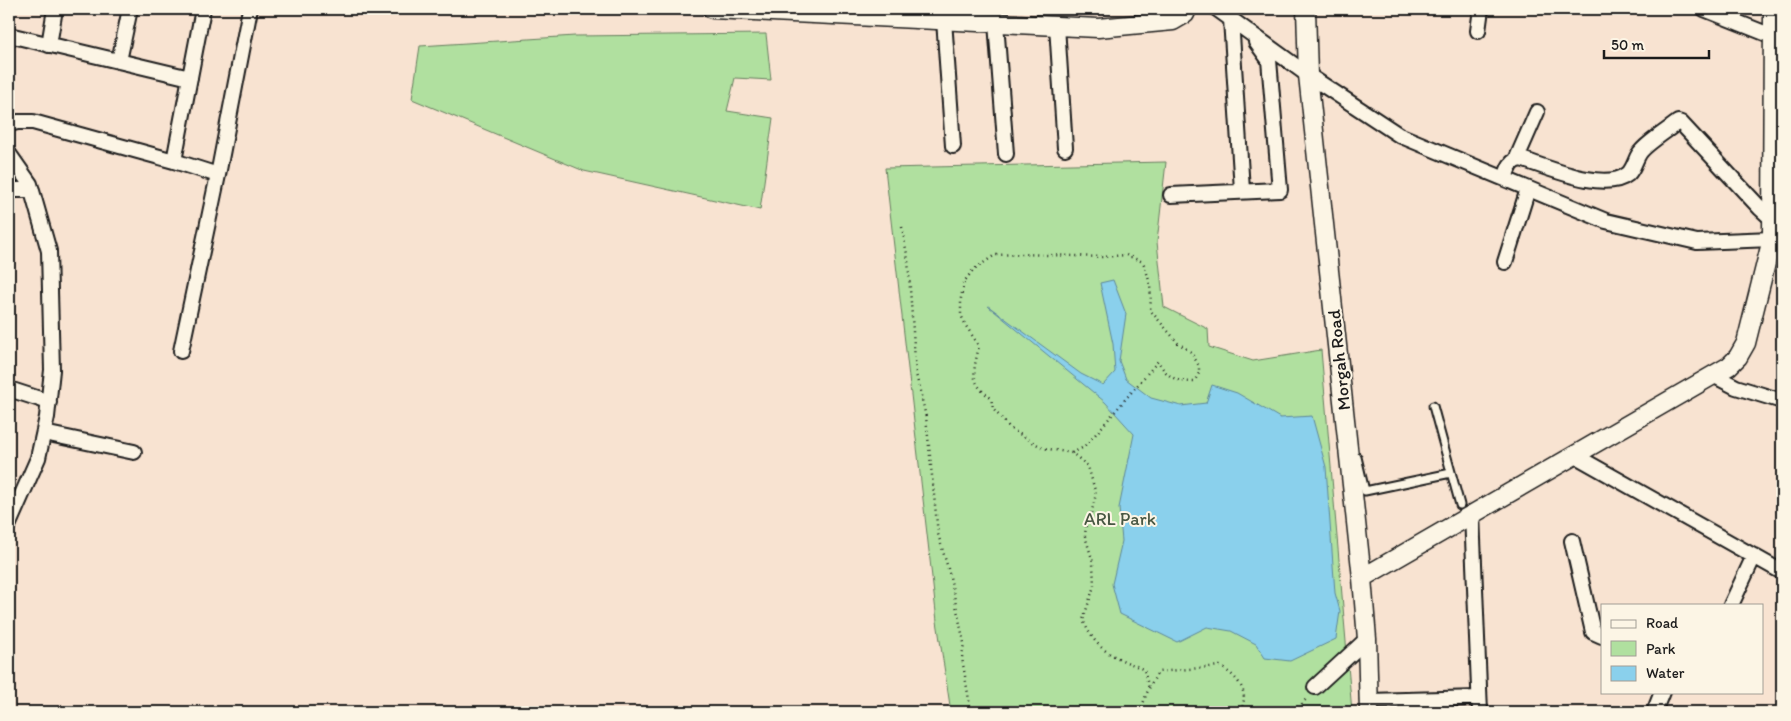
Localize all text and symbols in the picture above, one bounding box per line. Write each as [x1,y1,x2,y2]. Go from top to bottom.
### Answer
scale bar [1604,28,1708,60]
text: 50 m [1611,36,1644,54]
street label: Morgah Road [1323,308,1355,412]
park label: ARL Park [1084,508,1156,530]
legend [1601,604,1764,694]
text: Road [1646,614,1679,632]
text: Park [1646,640,1676,658]
text: Water [1646,664,1685,682]

